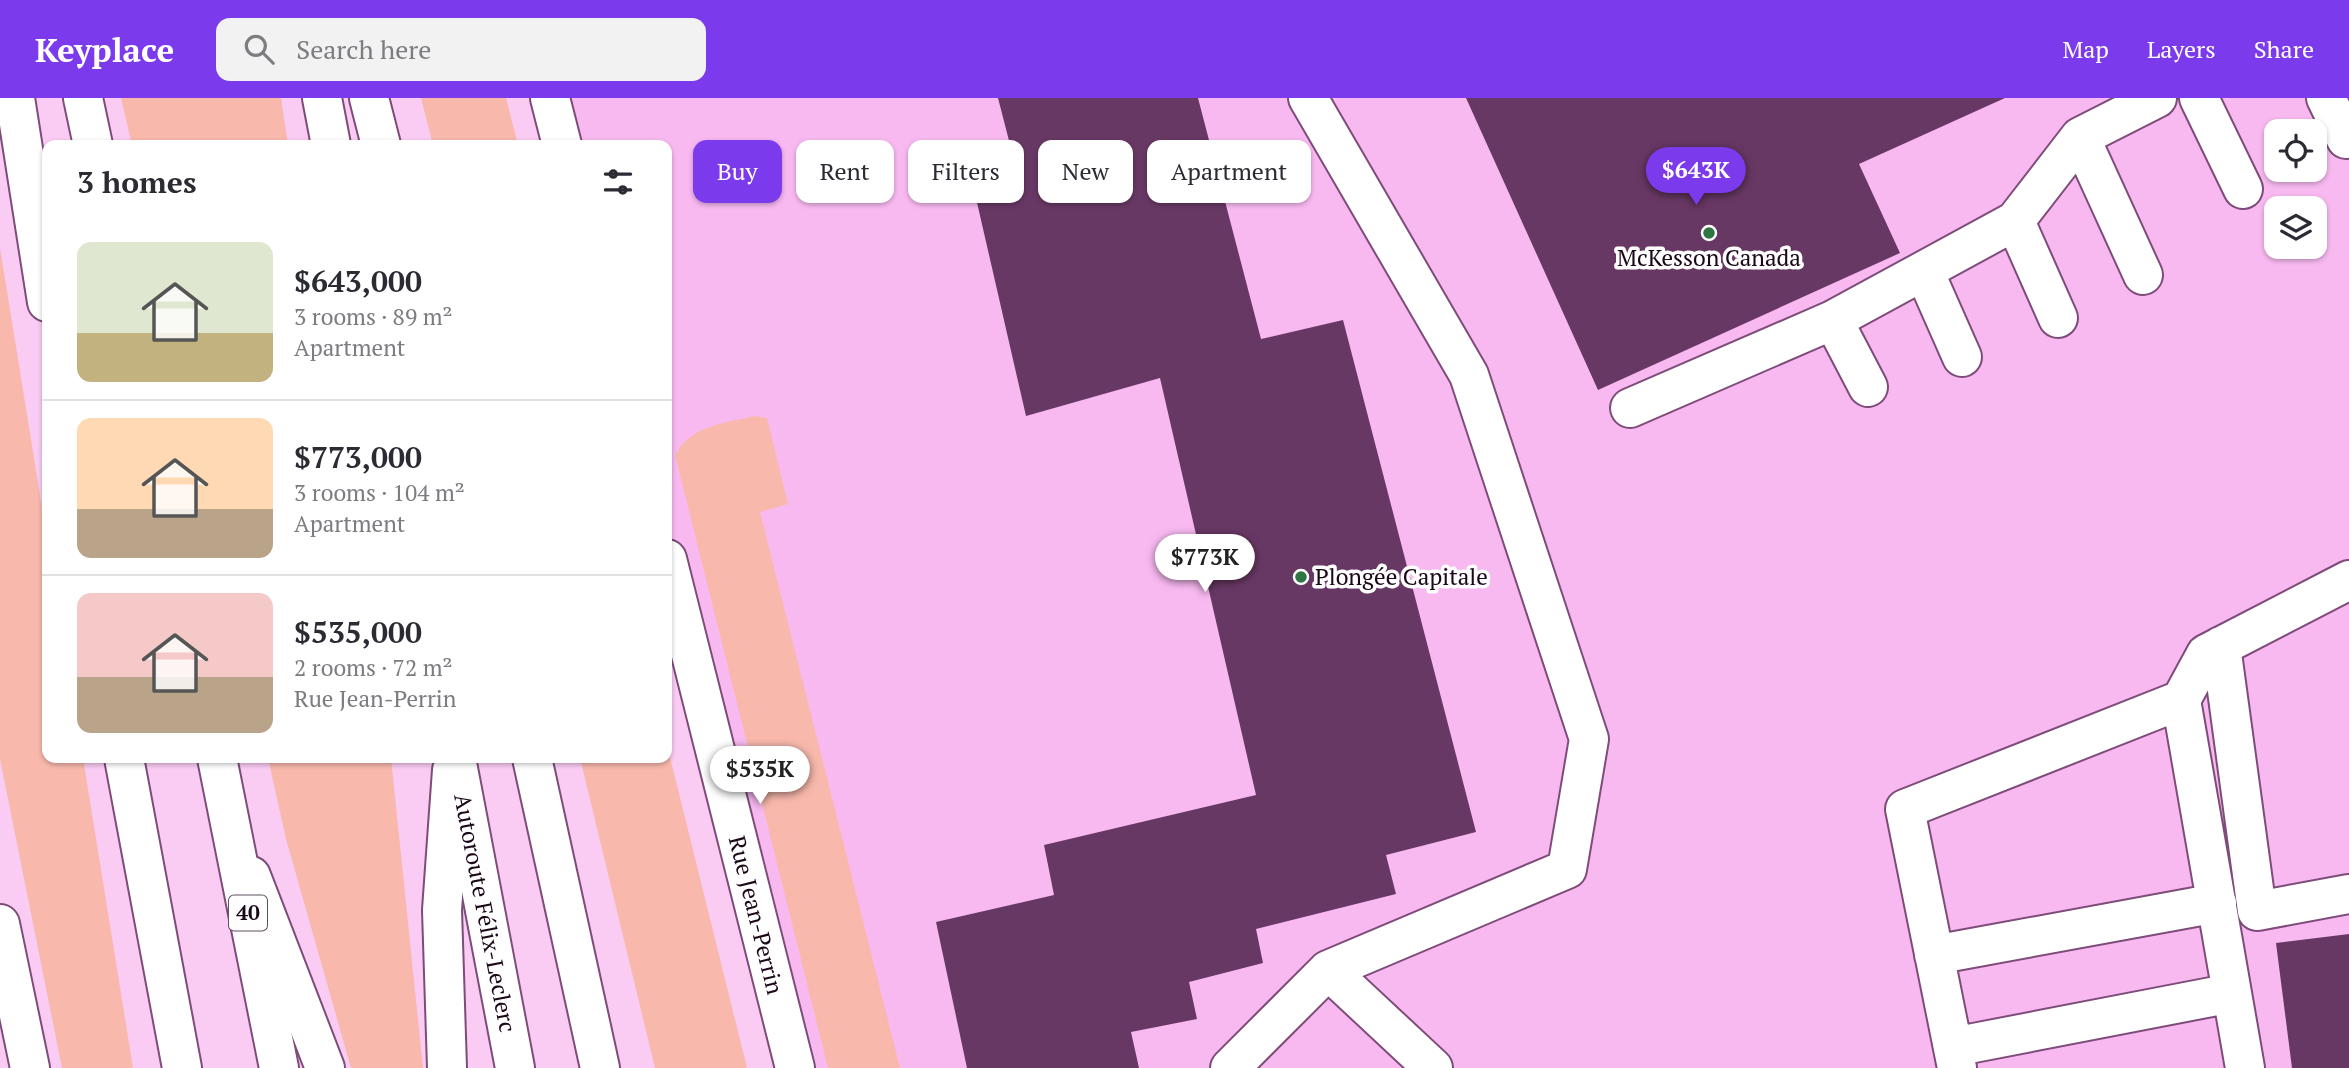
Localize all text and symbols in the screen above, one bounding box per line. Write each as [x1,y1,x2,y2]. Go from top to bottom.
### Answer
search box [216,18,706,81]
text: Keyplace [35,28,174,71]
icon: search [240,30,278,68]
text: Search here [296,32,431,66]
text: Map [2062,33,2109,65]
text: Layers [2147,33,2216,65]
text: Share [2254,33,2314,65]
map controls [2264,119,2327,259]
button: locate [2264,119,2327,182]
chip: Buy [693,140,782,203]
chip: Rent [796,140,894,203]
chip: Filters [908,140,1024,203]
chip: New [1038,140,1133,203]
chip: Apartment [1147,140,1311,203]
pin: $643K [1647,148,1745,207]
text: $643K [1662,154,1730,185]
text: 3 homes [77,162,196,202]
icon: filters [599,163,637,201]
button: layers [2264,196,2327,259]
marker: McKesson Canada [1701,225,1717,241]
place label: McKesson Canada [1617,242,1801,273]
text: $643,000 [294,261,422,301]
icon: home [133,270,217,354]
text: 3 rooms · 89 m² [294,301,453,332]
text: Apartment [294,332,405,363]
text: $773,000 [294,437,422,477]
icon: home [133,446,217,530]
text: 3 rooms · 104 m² [294,477,465,508]
text: Apartment [294,508,405,539]
pin: $773K [1156,534,1254,594]
text: $773K [1171,541,1239,572]
place label: Plongée Capitale [1315,561,1488,592]
marker: Plongée Capitale [1293,569,1309,585]
text: $535,000 [294,612,422,652]
icon: home [133,621,217,705]
text: 2 rooms · 72 m² [294,652,453,683]
text: Rue Jean-Perrin [294,683,456,714]
pin: $535K [711,746,809,806]
text: $535K [726,753,794,784]
street label: Autoroute Félix-Leclerc [447,791,524,1035]
street label: Rue Jean-Perrin [722,832,791,998]
road number: 40 [229,896,267,930]

